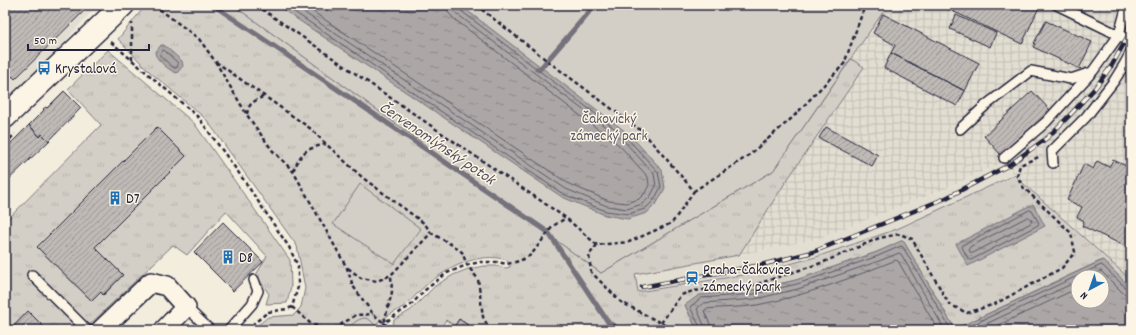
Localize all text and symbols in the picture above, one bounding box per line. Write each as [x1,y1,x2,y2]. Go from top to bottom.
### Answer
scale bar [28,26,149,52]
text: 50 m [34,33,57,50]
place label: Krystalová [55,59,117,81]
bus stop icon: Krystalová [36,60,52,76]
water label: Červenomlýnský potok [374,97,500,192]
park label: Čakovický zámecký park [570,109,648,148]
place label: D7 [126,189,140,211]
building icon: D7 [107,190,123,206]
place label: D8 [239,248,253,270]
building icon: D8 [220,249,236,265]
place label: Praha-Čakovice zámecký park [703,260,791,299]
north arrow [1070,269,1110,309]
station icon: Praha-Čakovice zámecký park [684,270,700,286]
text: N [1077,287,1092,303]

